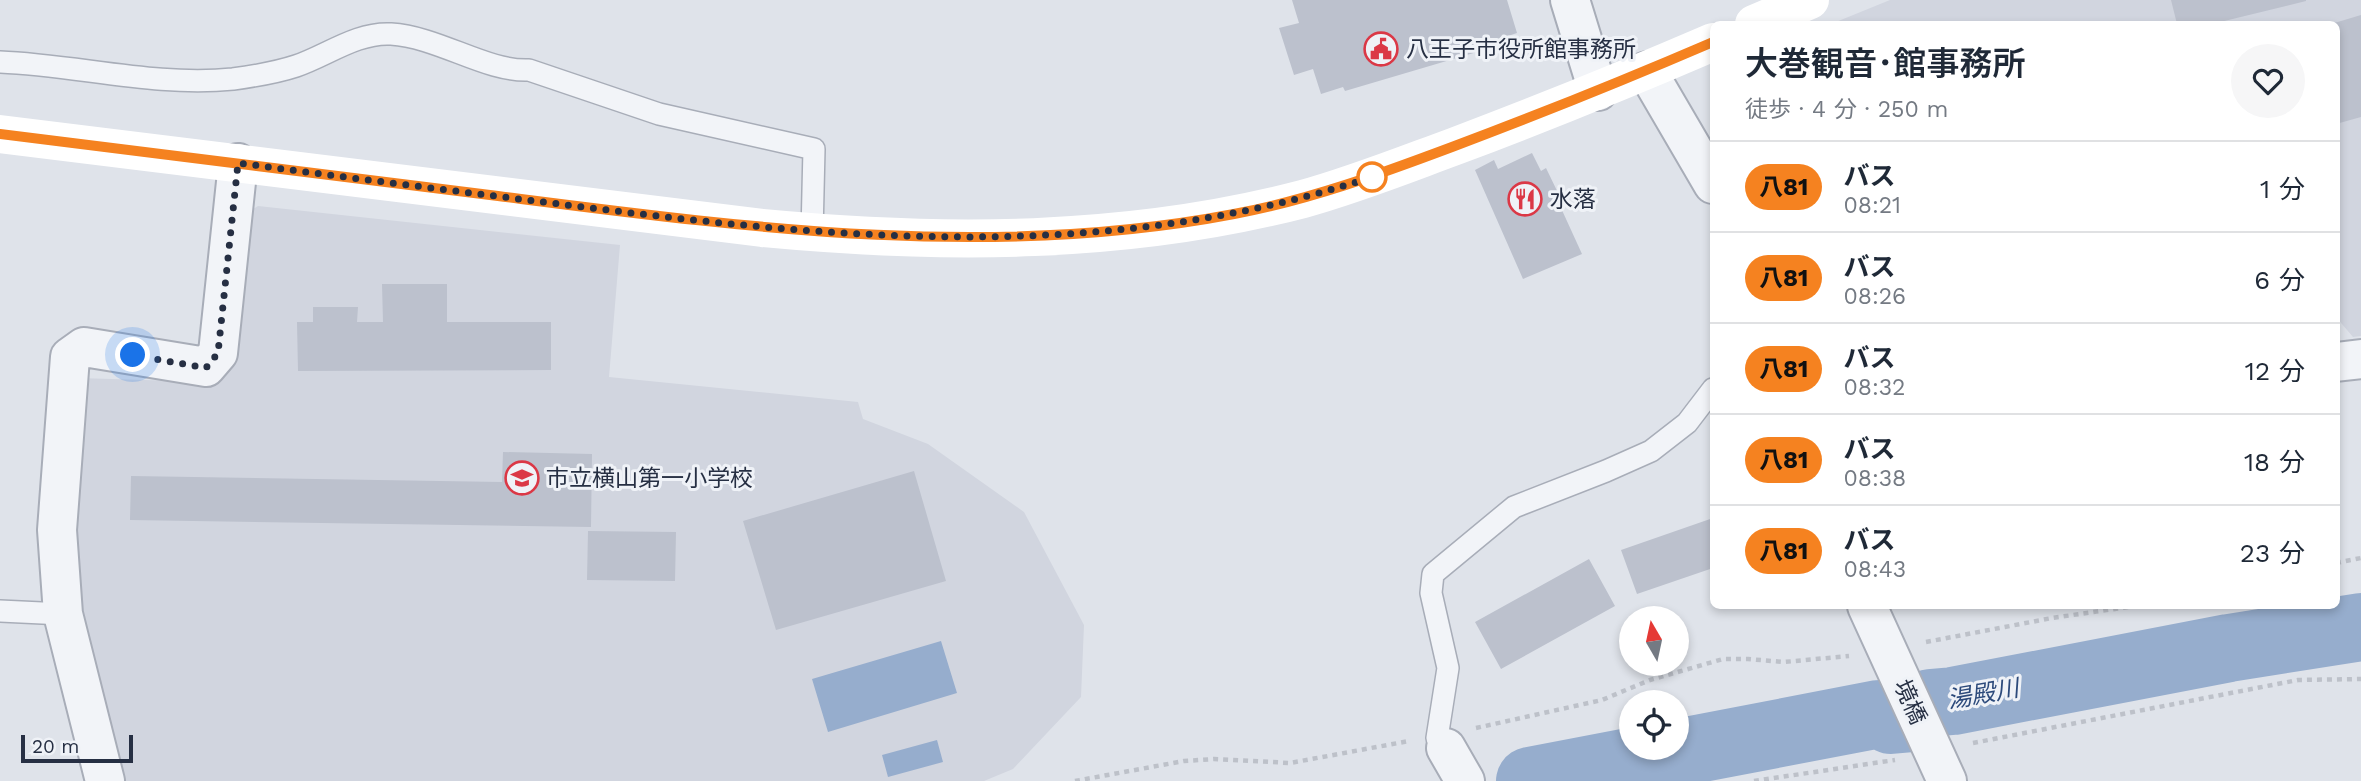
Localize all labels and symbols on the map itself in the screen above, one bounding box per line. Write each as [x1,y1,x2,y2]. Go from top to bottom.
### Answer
public building icon: 八王子市役所館事務所 [1362,30,1400,68]
place label: 八王子市役所館事務所 [1406,36,1636,63]
unlabelled marker [1357,162,1387,192]
restaurant icon: 水落 [1506,180,1544,218]
place label: 水落 [1550,186,1596,213]
your location [115,337,150,372]
school or university icon: 市立横山第一小学校 [503,459,541,497]
place label: 市立横山第一小学校 [546,465,753,492]
north arrow [1619,606,1689,676]
water label: 湯殿川 [1945,673,2024,714]
street label: 境橋 [1888,675,1932,729]
scale bar [21,732,133,764]

